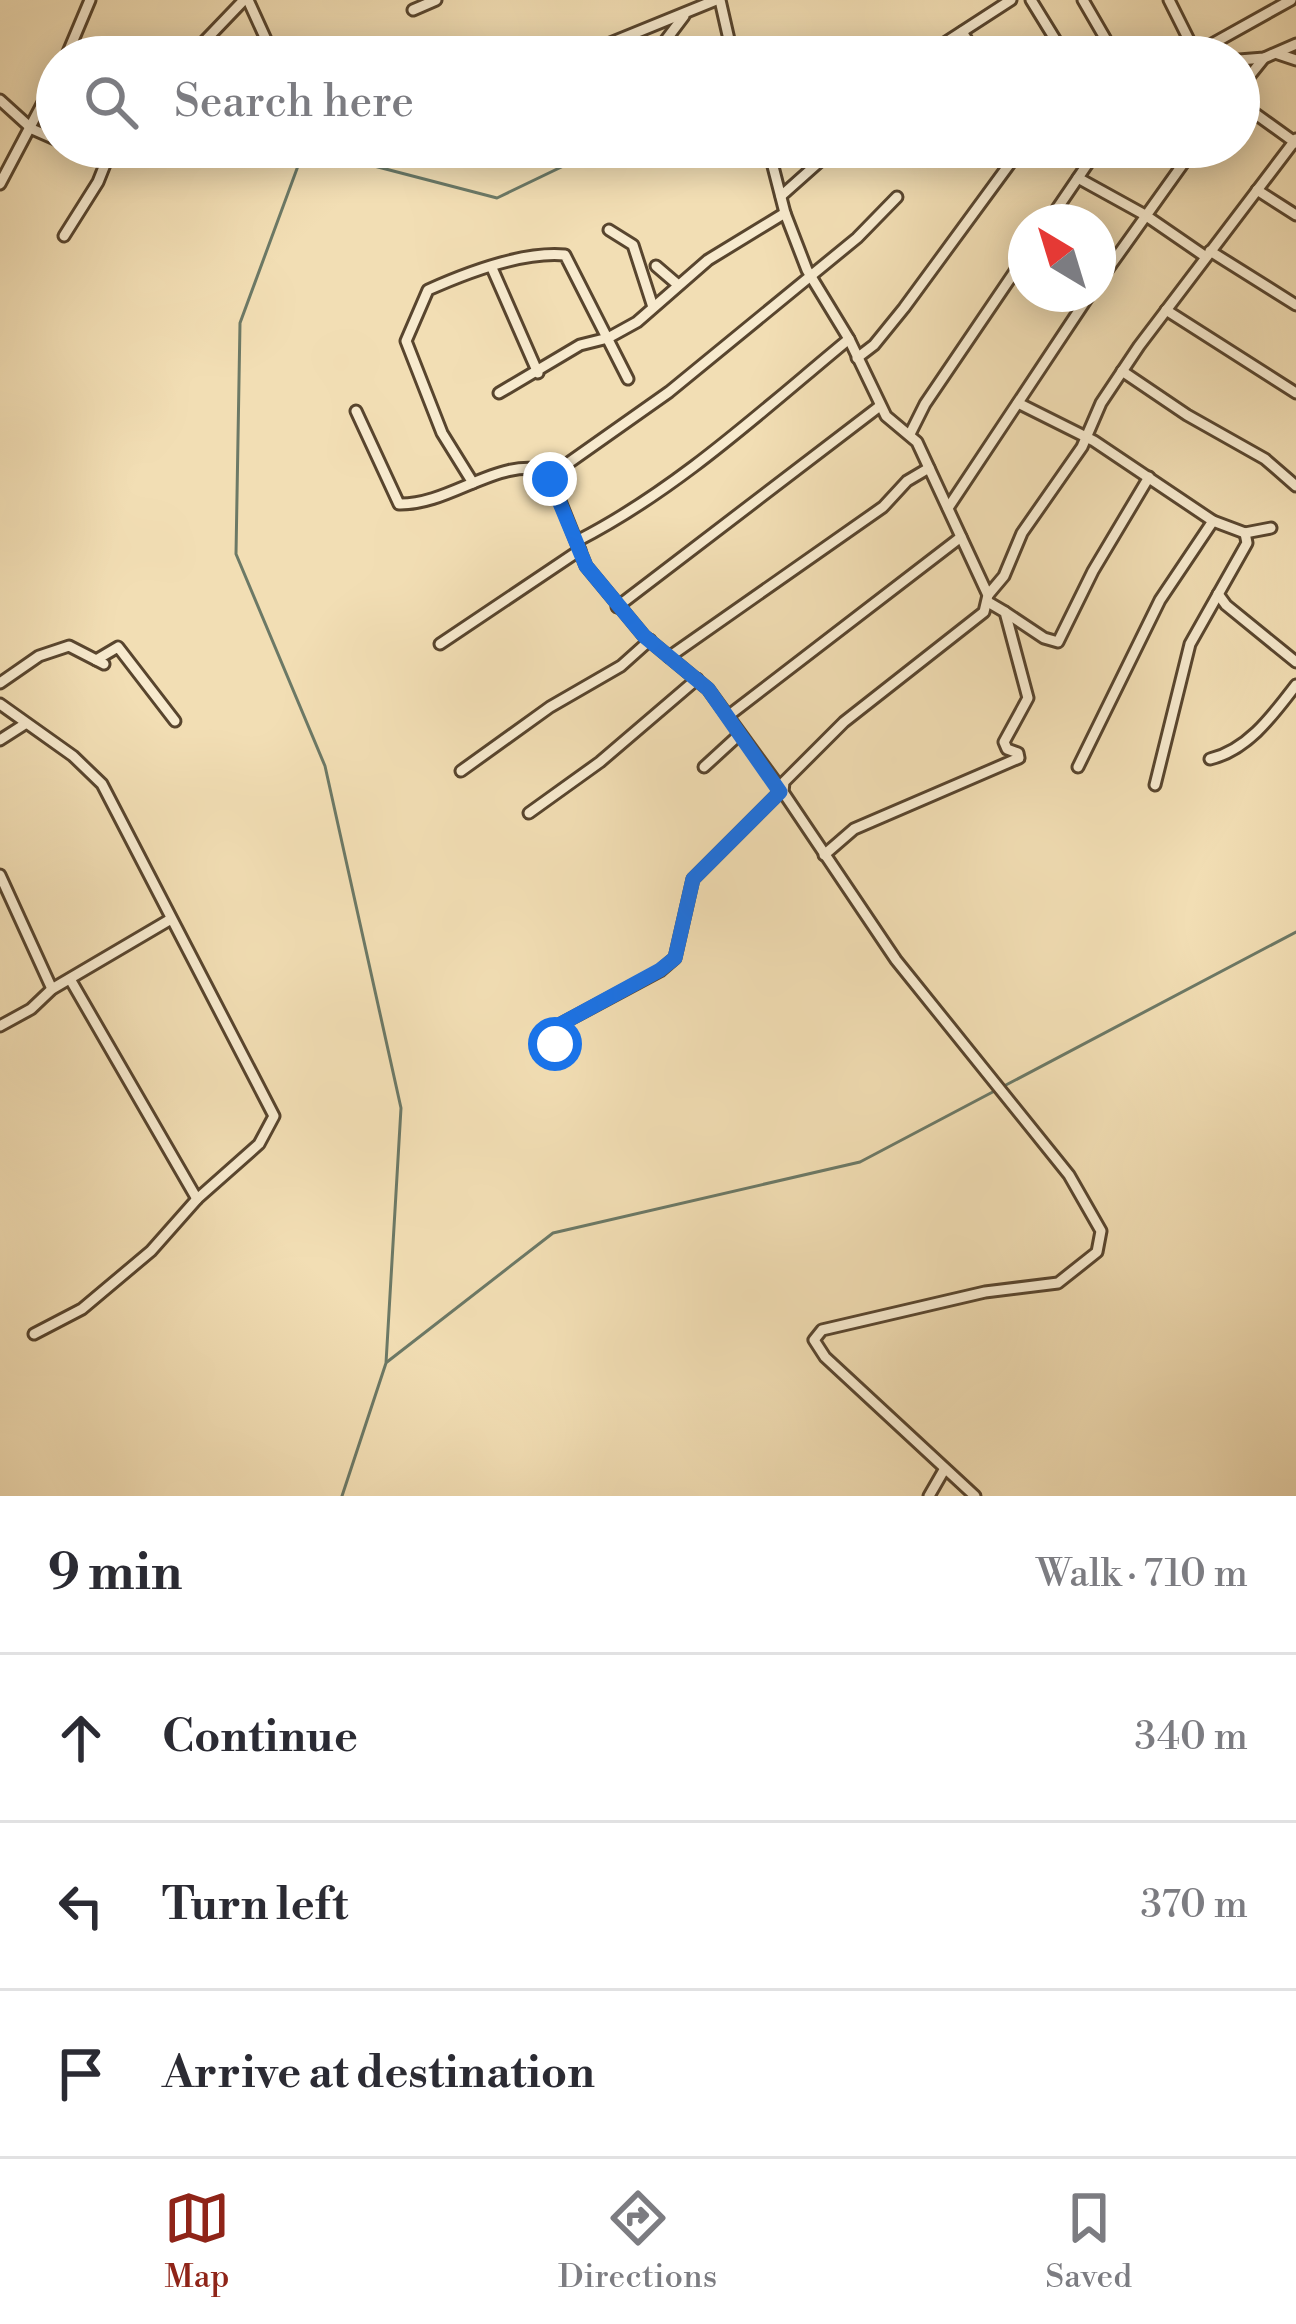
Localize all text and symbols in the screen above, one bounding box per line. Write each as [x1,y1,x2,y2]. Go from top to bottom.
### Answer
search box [36,36,1260,168]
icon: search [78,69,144,135]
text: Search here [174,74,414,131]
north arrow [1008,204,1116,312]
route end [523,452,577,506]
route start [528,1017,582,1071]
text: 9 min [48,1542,182,1606]
text: Walk · 710 m [1036,1550,1248,1599]
icon: ahead [48,1705,114,1771]
text: Continue [162,1709,358,1766]
text: 340 m [1135,1713,1248,1762]
icon: left [48,1873,114,1939]
text: Turn left [162,1877,348,1934]
text: 370 m [1140,1881,1248,1930]
icon: arrive [48,2041,114,2107]
text: Arrive at destination [162,2045,595,2102]
tab: Map [164,2185,230,2298]
tab: Directions [558,2185,717,2298]
tab: Saved [1045,2185,1132,2298]

